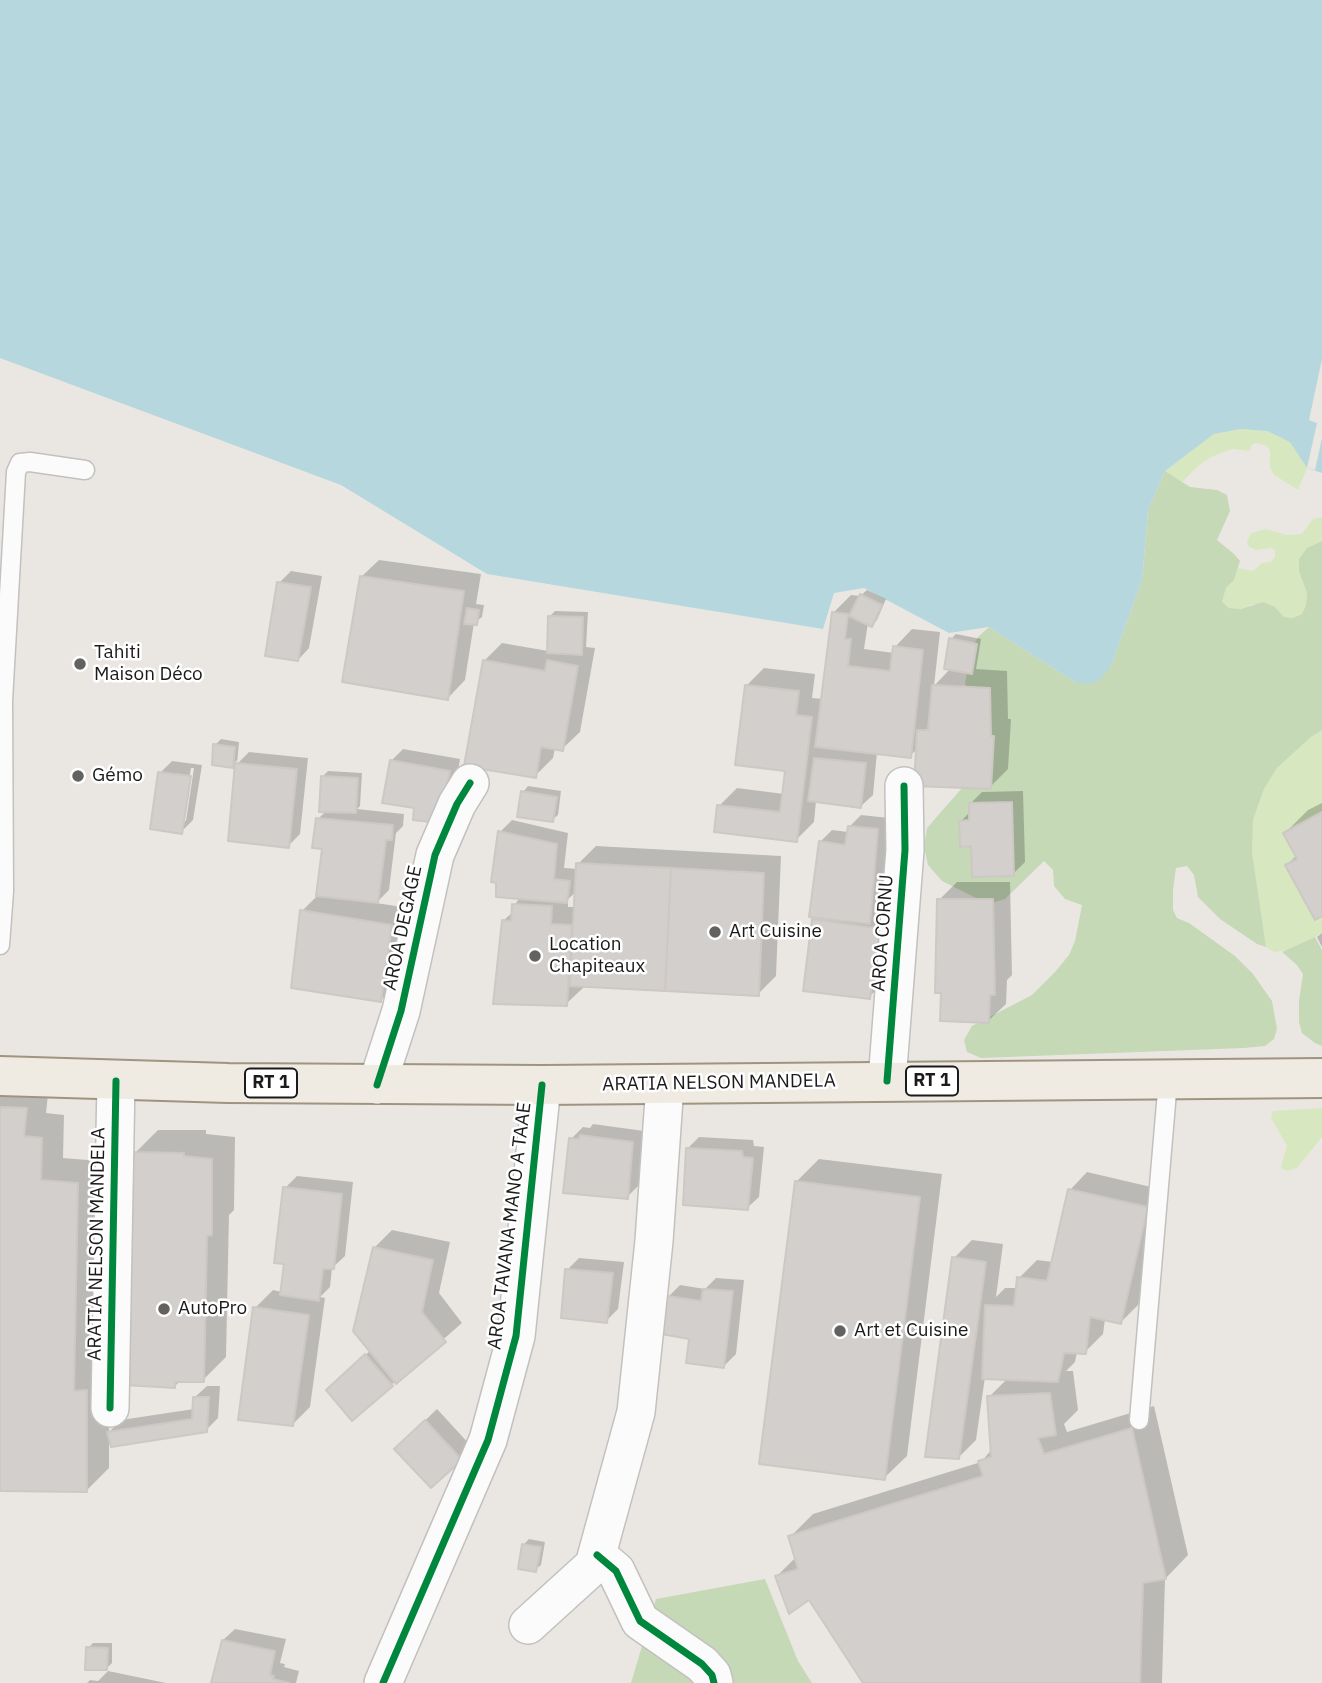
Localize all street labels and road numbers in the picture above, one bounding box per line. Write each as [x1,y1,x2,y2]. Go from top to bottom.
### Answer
street label: AROA DEGAGE [379,863,427,993]
street label: AROA CORNU [868,874,898,992]
road number: RT 1 [906,1066,958,1096]
road number: RT 1 [245,1068,297,1098]
street label: ARATIA NELSON MANDELA [602,1070,836,1096]
street label: AROA TAVANA MANO A TAAE [484,1101,536,1351]
street label: ARATIA NELSON MANDELA [84,1127,110,1361]

